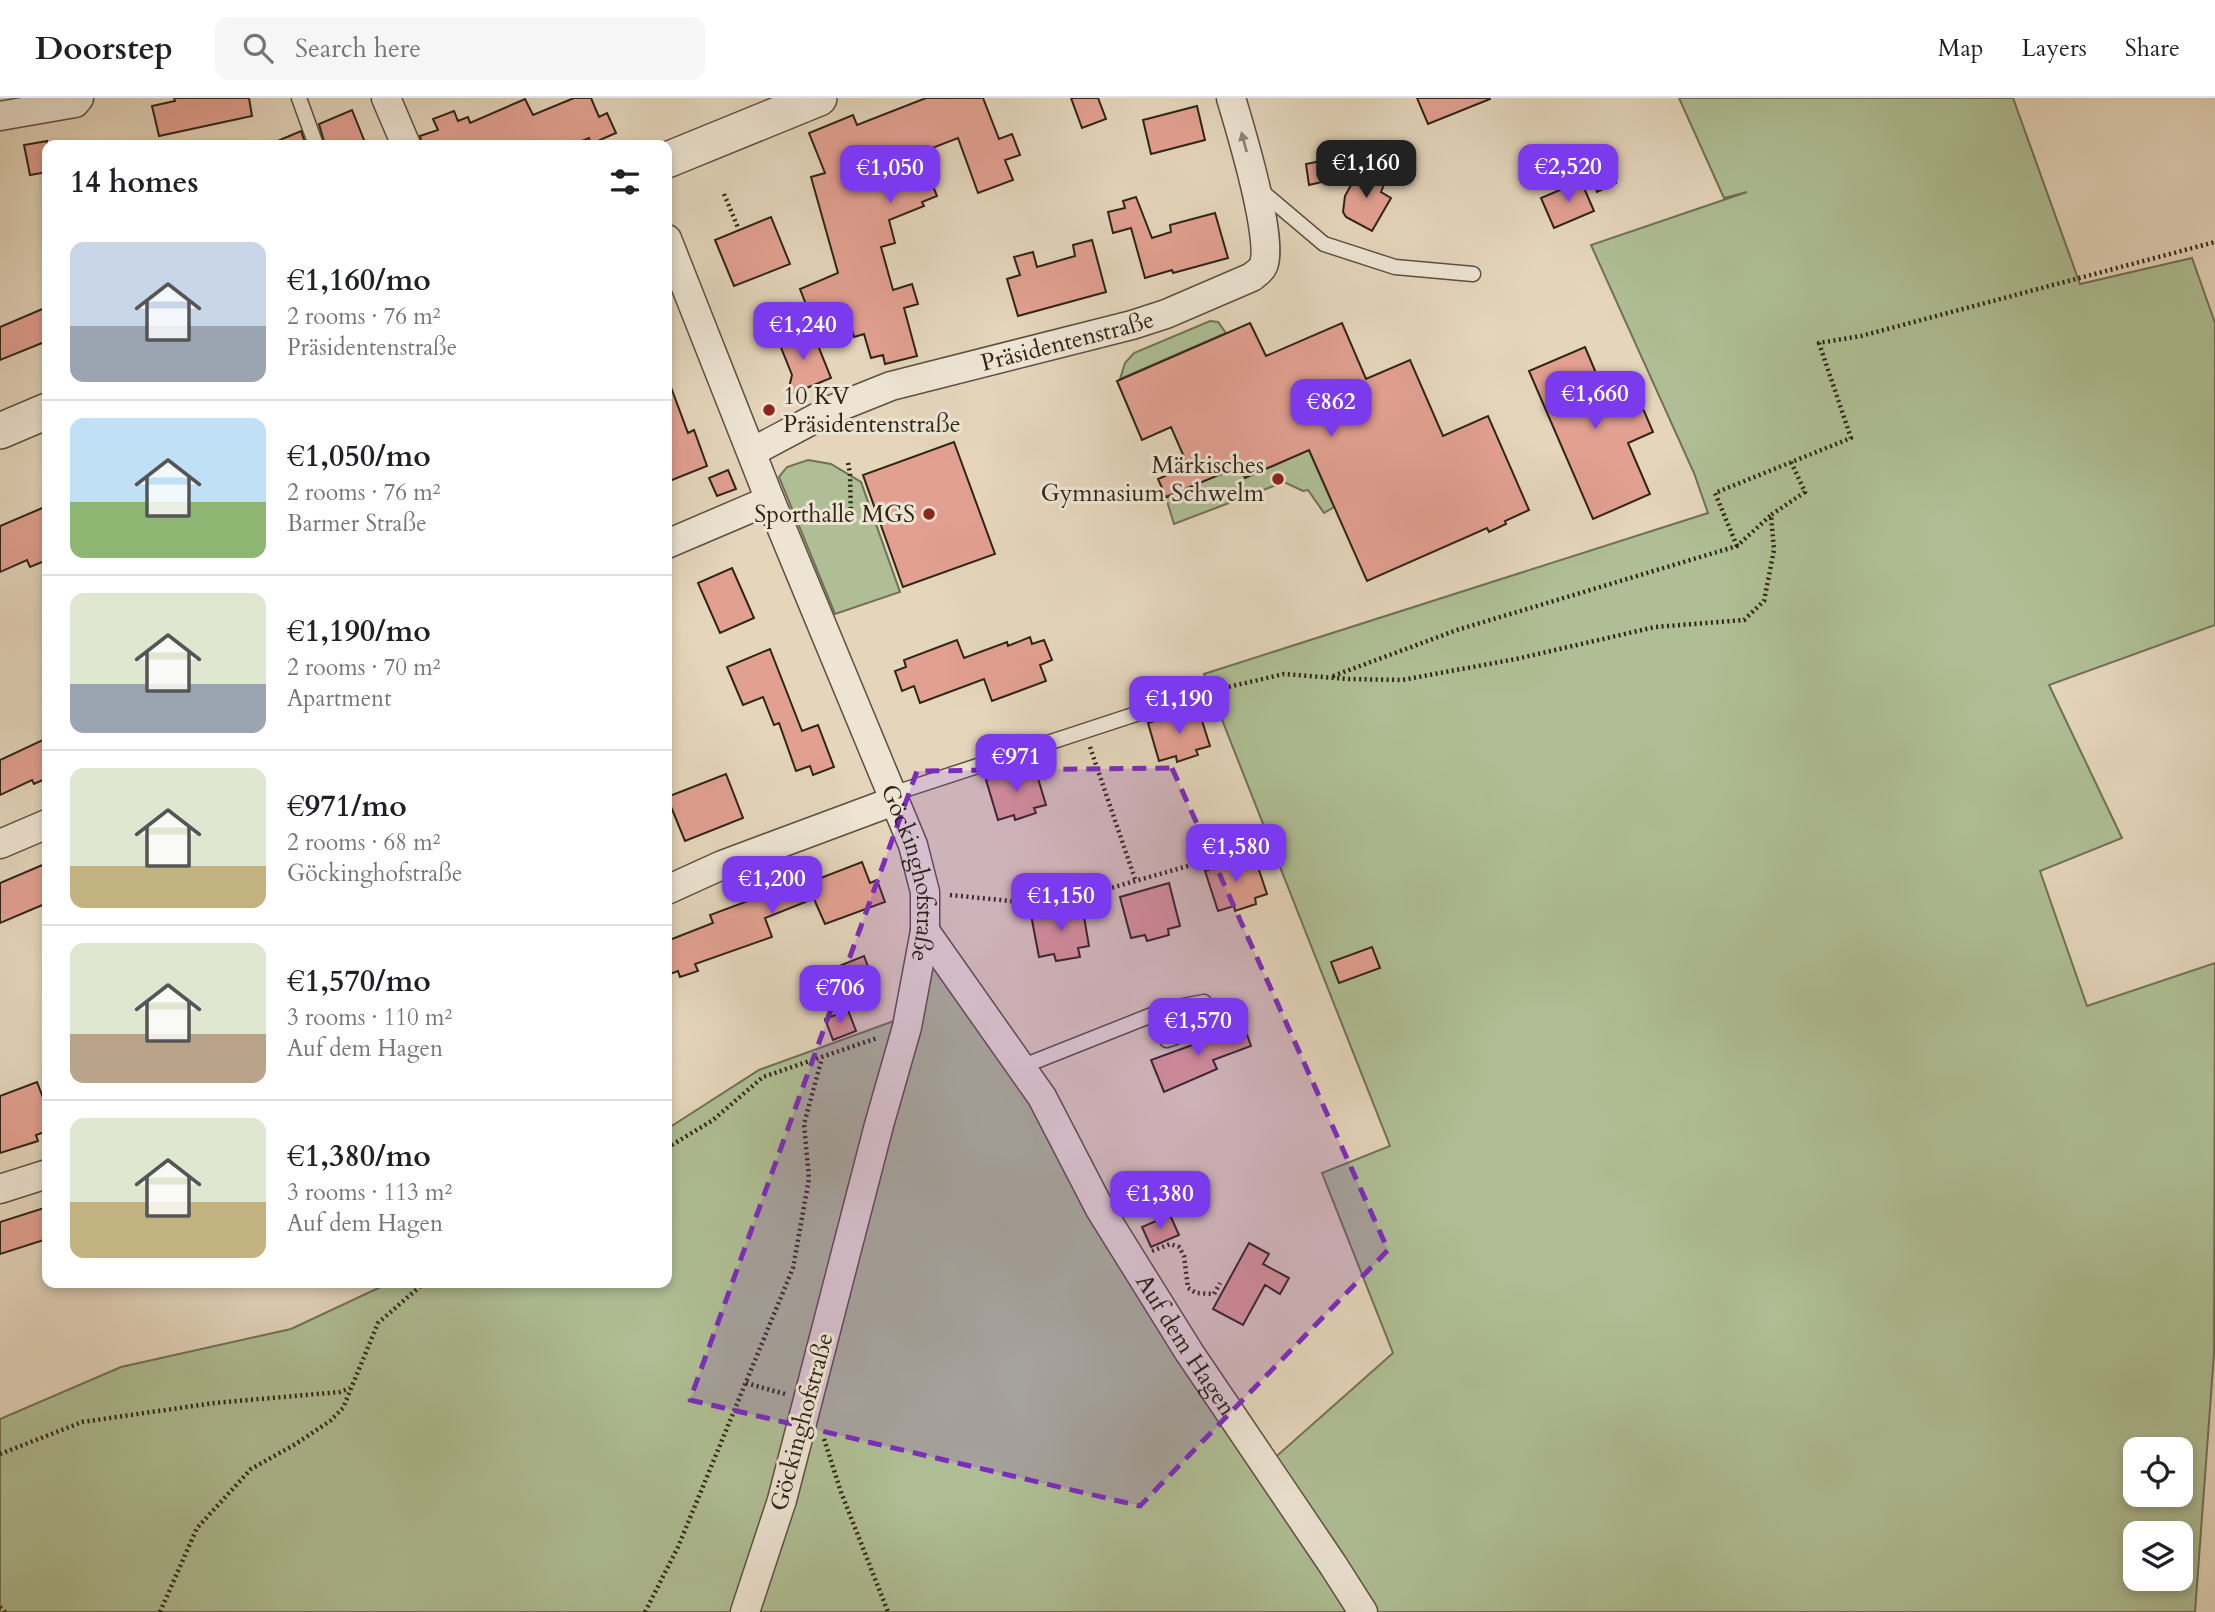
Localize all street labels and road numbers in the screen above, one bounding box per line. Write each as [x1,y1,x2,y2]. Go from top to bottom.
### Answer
street label: Präsidentenstraße [977,302,1158,379]
street label: Göckinghofstraße [873,779,942,964]
street label: Auf dem Hagen [1128,1268,1244,1423]
street label: Göckinghofstraße [762,1329,842,1515]

